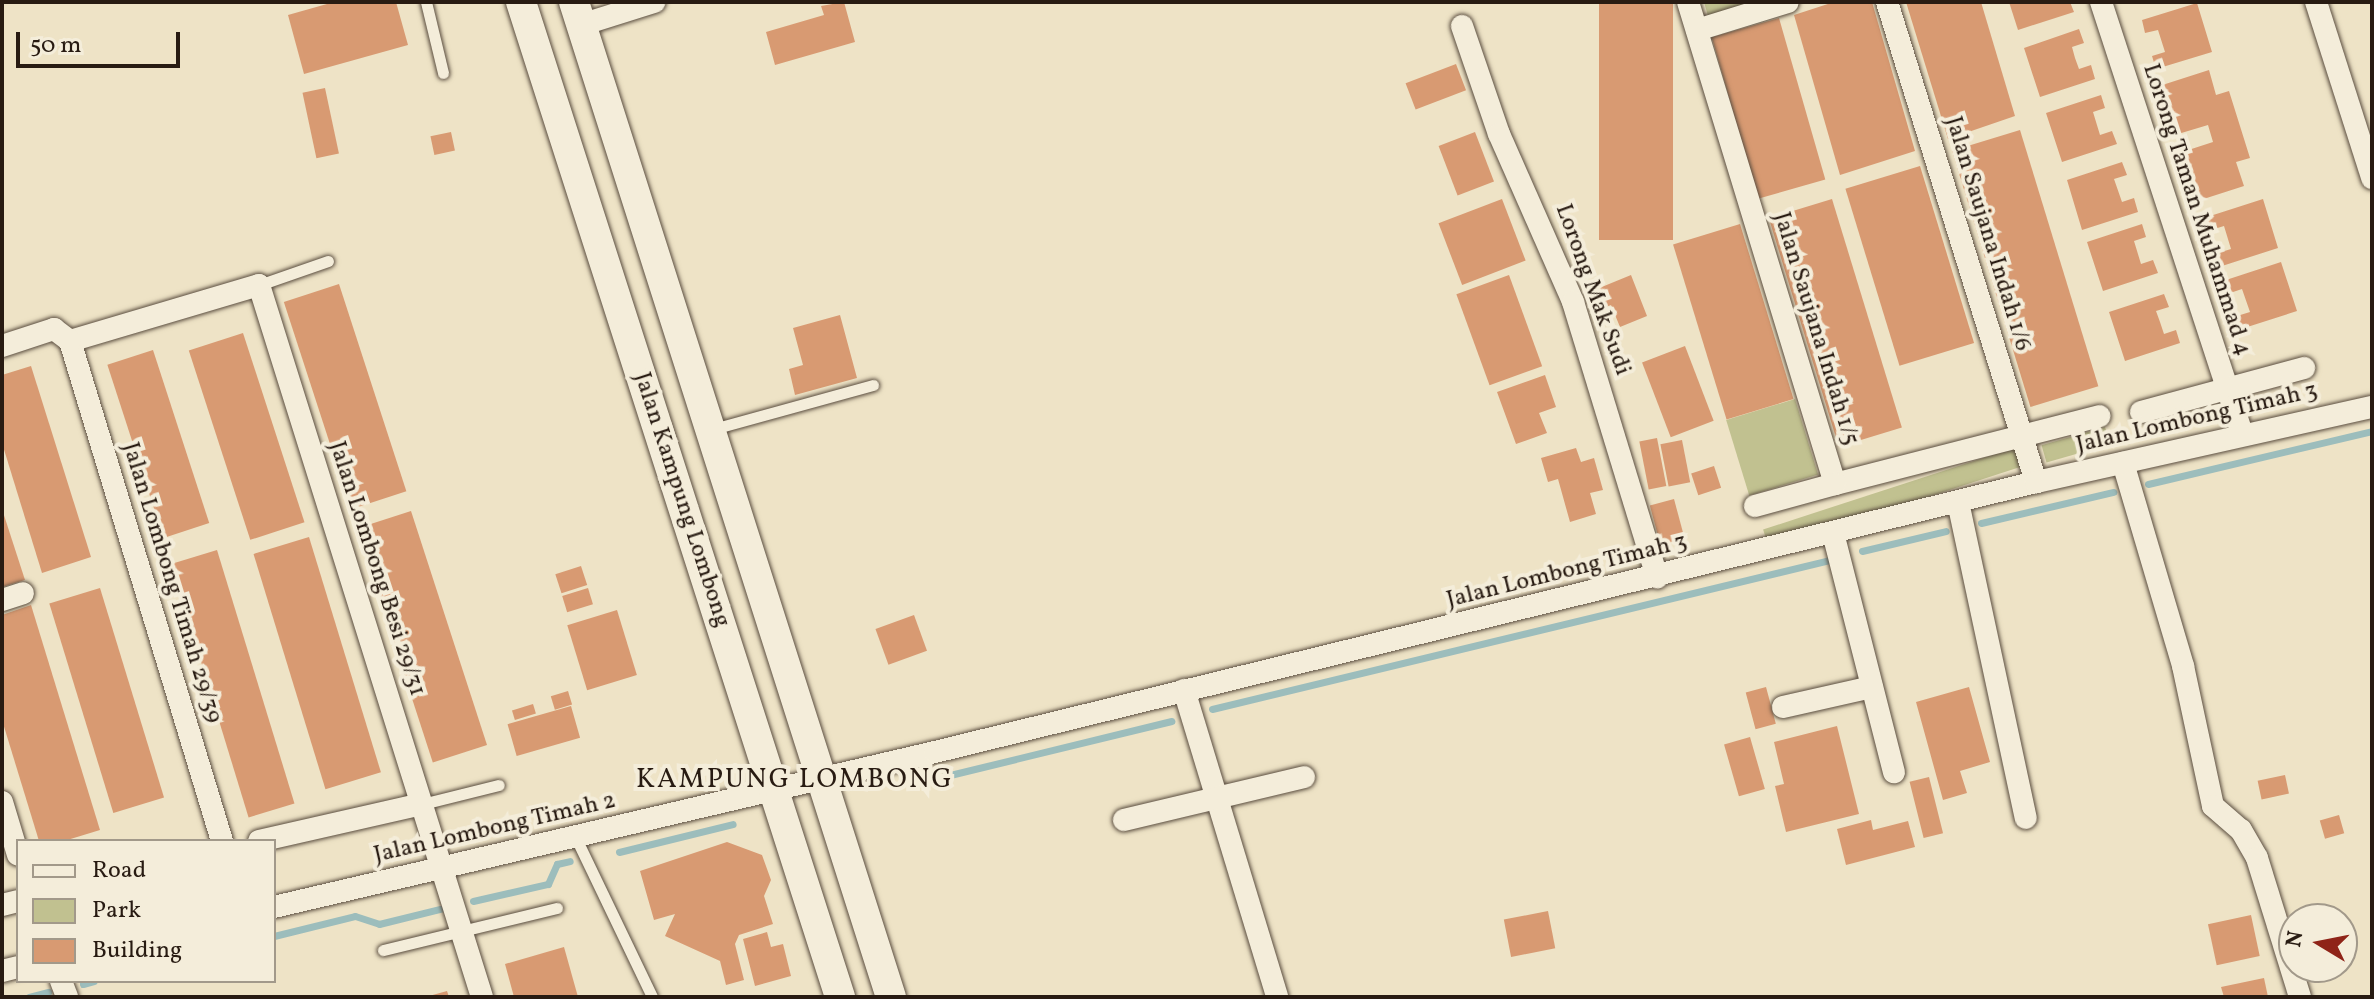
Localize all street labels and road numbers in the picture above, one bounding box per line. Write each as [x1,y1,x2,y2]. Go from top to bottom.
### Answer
street label: Lorong Taman Muhammad 4 [2135,60,2257,360]
street label: Jalan Saujana Indah 1/6 [1938,113,2036,355]
street label: Lorong Mak Sudi [1548,200,1636,380]
street label: Jalan Saujana Indah 1/5 [1766,209,1864,449]
street label: Jalan Kampung Lombong [626,369,736,631]
street label: Jalan Lombong Timah 3 [2073,377,2321,461]
street label: Jalan Lombong Besi 29/31 [321,438,431,700]
street label: Jalan Lombong Timah 29/39 [114,439,228,727]
street label: Jalan Lombong Timah 3 [1443,528,1691,616]
street label: Jalan Lombong Timah 2 [371,787,619,871]

